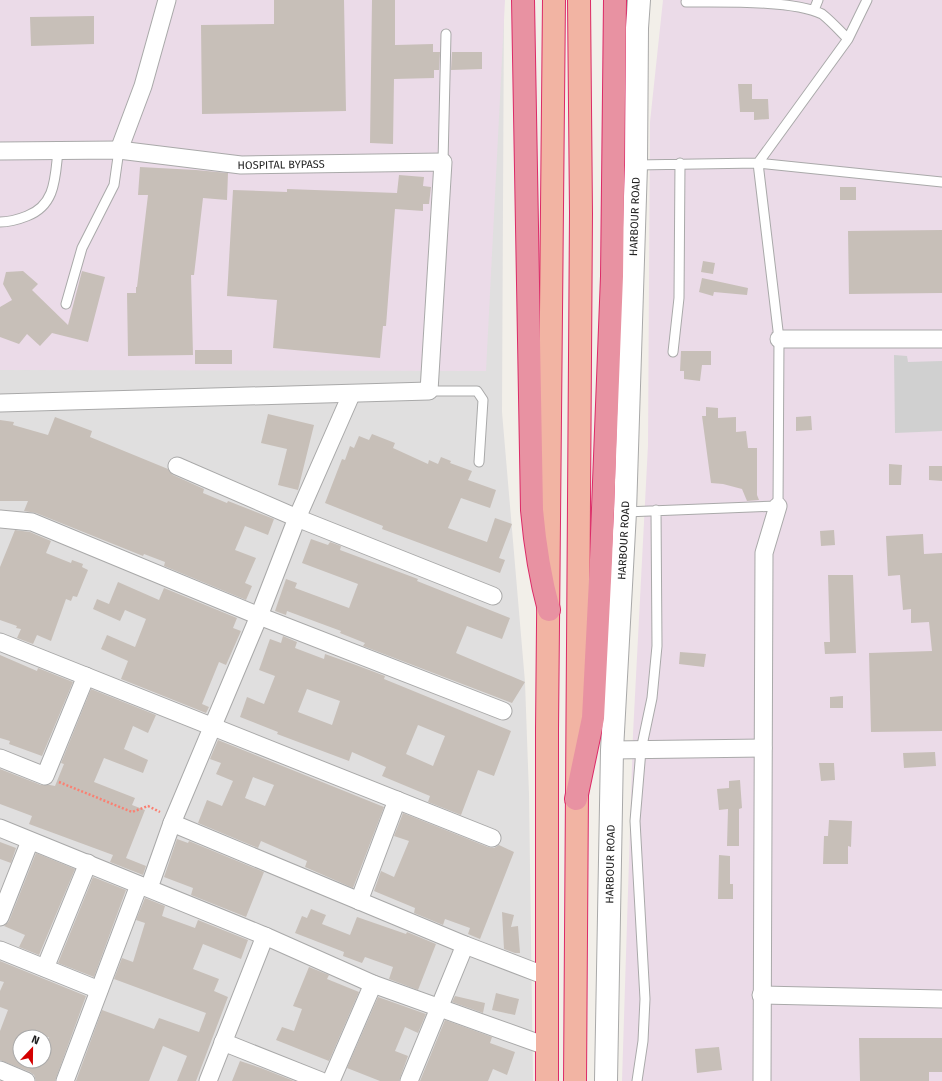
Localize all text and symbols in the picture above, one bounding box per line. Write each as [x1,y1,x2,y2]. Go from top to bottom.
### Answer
street label: HOSPITAL BYPASS [237,157,325,172]
street label: HARBOUR ROAD [627,177,642,256]
street label: HARBOUR ROAD [615,501,632,580]
street label: HARBOUR ROAD [603,824,617,904]
north arrow [12,1029,52,1069]
text: N [30,1033,41,1048]

